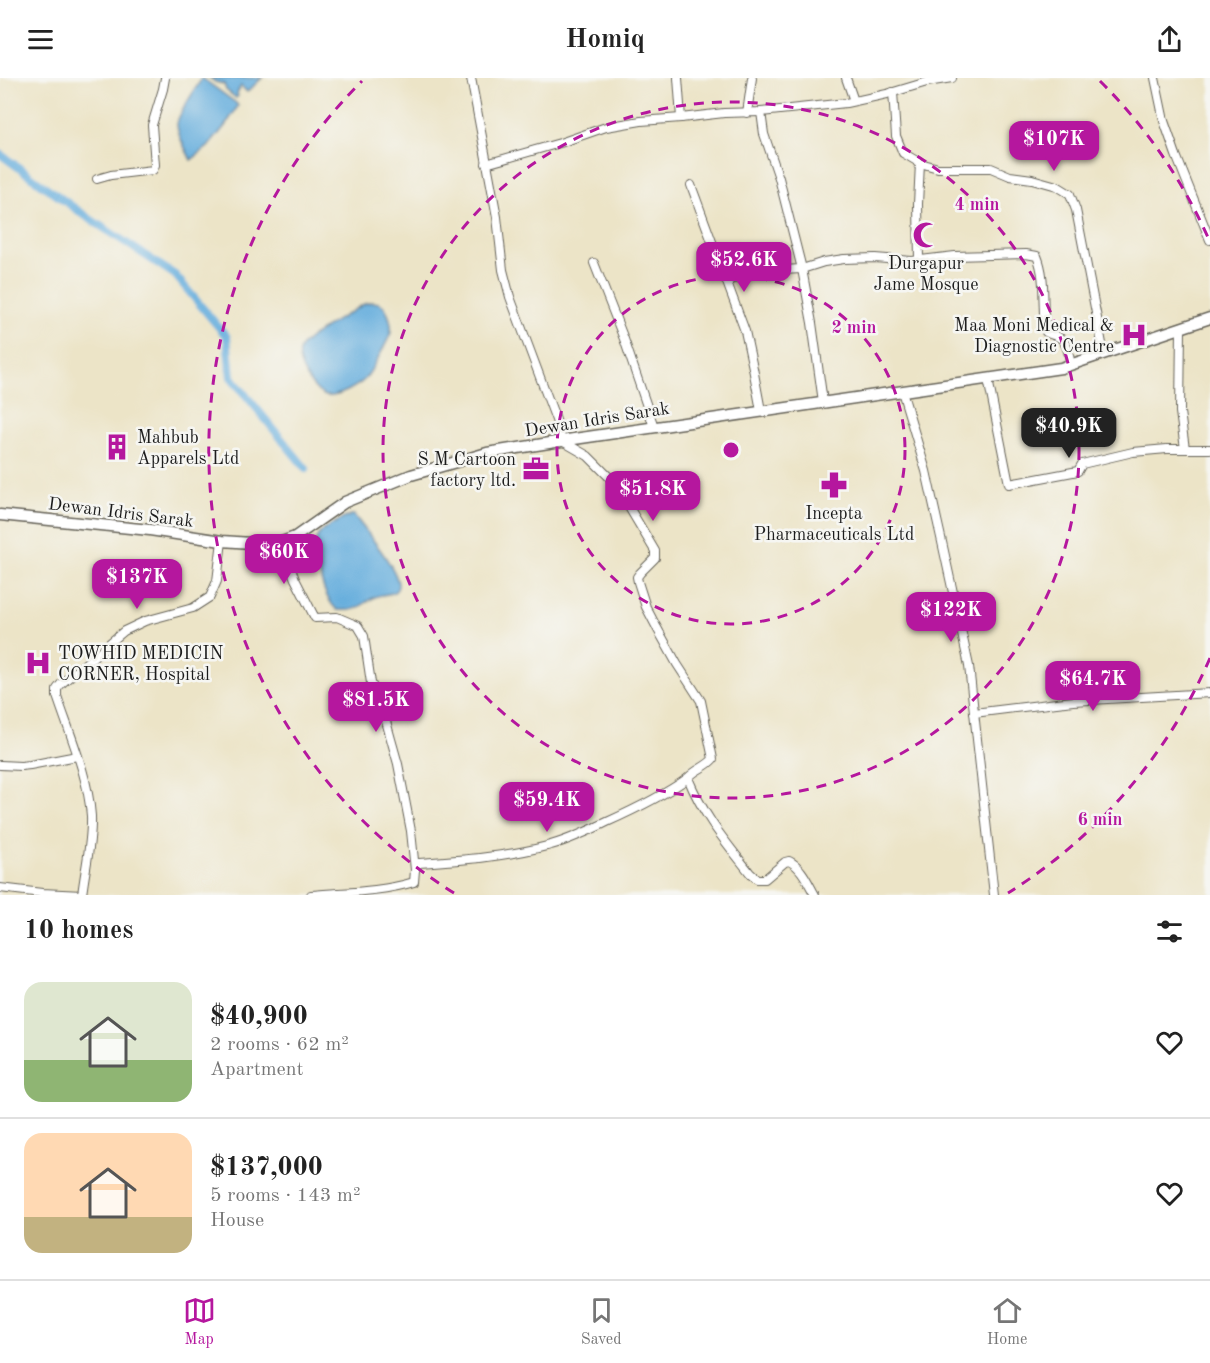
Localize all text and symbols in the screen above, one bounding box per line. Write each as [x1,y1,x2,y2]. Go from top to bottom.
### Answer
icon: menu [24,23,57,56]
icon: share [1153,23,1186,56]
text: Homiq [565,26,645,53]
pin: $107K [1012,121,1096,172]
text: $107K [1023,130,1085,150]
text: 4 min [954,196,1000,214]
mosque icon: Durgapur Jame Mosque [911,220,941,250]
pin: $52.6K [695,242,793,293]
text: $52.6K [710,251,778,271]
place label: Durgapur Jame Mosque [874,255,978,294]
place label: Maa Moni Medical & Diagnostic Centre [954,317,1114,356]
text: 2 min [831,319,877,337]
hospital icon: Maa Moni Medical & Diagnostic Centre [1119,320,1149,350]
street label: Dewan Idris Sarak [523,400,671,440]
pin: $40.9K [1020,408,1118,459]
text: $40.9K [1035,417,1103,437]
place label: Mahbub Apparels Ltd [137,429,239,468]
building icon: Mahbub Apparels Ltd [102,432,132,462]
centre of rings [721,440,741,460]
place label: S M Cartoon factory ltd. [417,451,516,490]
office icon: S M Cartoon factory ltd. [521,454,551,484]
pharmacy icon: Incepta Pharmaceuticals Ltd [819,470,849,500]
pin: $51.8K [604,471,702,522]
text: $51.8K [619,480,687,500]
street label: Dewan Idris Sarak [47,495,195,531]
place label: Incepta Pharmaceuticals Ltd [754,505,914,544]
pin: $60K [248,534,320,585]
text: $60K [259,543,309,563]
pin: $137K [95,559,179,610]
text: $137K [106,568,168,588]
pin: $122K [909,592,993,643]
text: $122K [920,601,982,621]
place label: TOWHID MEDICIN CORNER, Hospital [58,645,223,684]
hospital icon: TOWHID MEDICIN CORNER, Hospital [23,648,53,678]
pin: $64.7K [1044,661,1142,712]
text: $64.7K [1059,670,1127,690]
pin: $81.5K [327,682,425,733]
text: $81.5K [342,691,410,711]
pin: $59.4K [498,782,596,833]
text: $59.4K [513,791,581,811]
text: 6 min [1077,811,1123,829]
icon: filters [1153,915,1186,948]
text: 10 homes [24,918,133,944]
text: $40,900 [210,1004,308,1030]
icon: home [72,1006,144,1078]
icon: heart [1153,1026,1186,1059]
text: 2 rooms · 62 m² [210,1035,349,1055]
text: Apartment [210,1060,304,1080]
text: $137,000 [210,1155,323,1181]
icon: home [72,1157,144,1229]
icon: heart [1153,1177,1186,1210]
text: 5 rooms · 143 m² [210,1186,360,1206]
text: House [210,1211,264,1231]
tab: Map [183,1294,216,1350]
tab: Saved [581,1294,622,1350]
tab: Home [987,1294,1027,1350]

